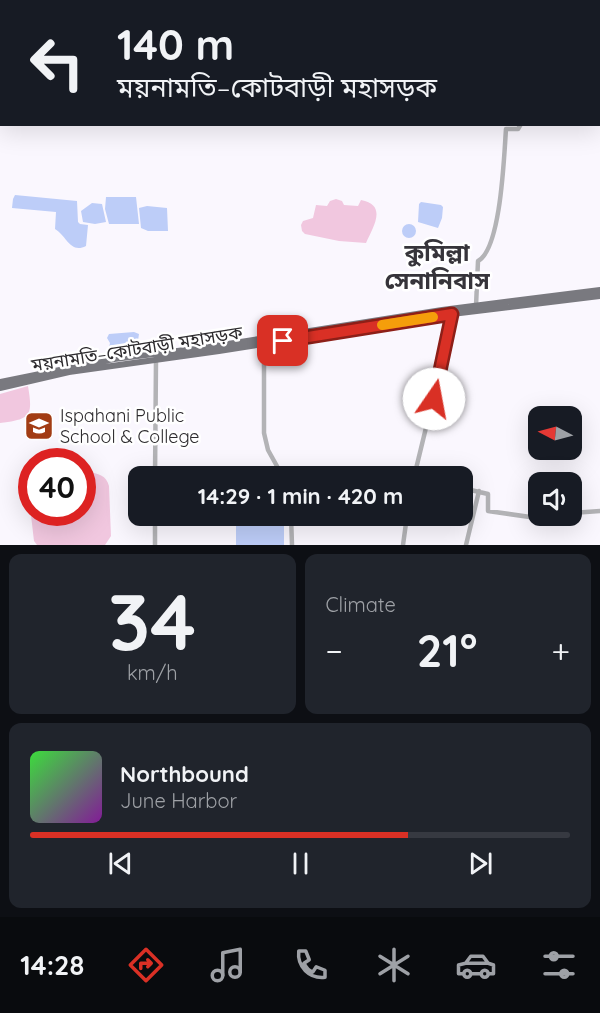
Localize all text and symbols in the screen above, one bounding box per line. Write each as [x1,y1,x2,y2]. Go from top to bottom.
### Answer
text: 140 m [117,18,234,71]
icon: left [18,24,96,102]
text: ময়নামতি–কোটবাড়ী মহাসড়ক [117,70,437,104]
district label: কুমিল্লা সেনানিবাস [384,237,490,295]
pin [257,315,308,366]
street label: ময়নামতি–কোটবাড়ী মহাসড়ক [29,320,245,377]
icon: arrive [266,324,299,357]
position arrow [402,367,466,431]
place label: Ispahani Public School & College [60,404,199,448]
north arrow [528,406,582,460]
map controls [528,406,582,526]
school or university icon: Ispahani Public School & College [23,410,55,442]
speed limit sign: 40 [18,448,96,526]
button: sound [528,472,582,526]
text: 14:29 · 1 min · 420 m [198,482,403,510]
text: 34 [108,572,196,670]
text: Climate [326,592,396,617]
text: 21° [417,622,477,678]
text: − [326,630,343,671]
text: + [551,630,570,671]
text: km/h [127,660,178,685]
text: Northbound [120,760,249,788]
text: June Harbor [120,788,237,813]
icon: previous [104,847,137,880]
icon: pause [284,847,317,880]
icon: next [464,847,497,880]
icon: directions [125,944,167,986]
icon: music [207,944,249,986]
icon: phone [290,944,332,986]
icon: climate [373,944,415,986]
icon: car [455,944,497,986]
icon: filters [538,944,580,986]
text: 14:28 [20,948,84,982]

